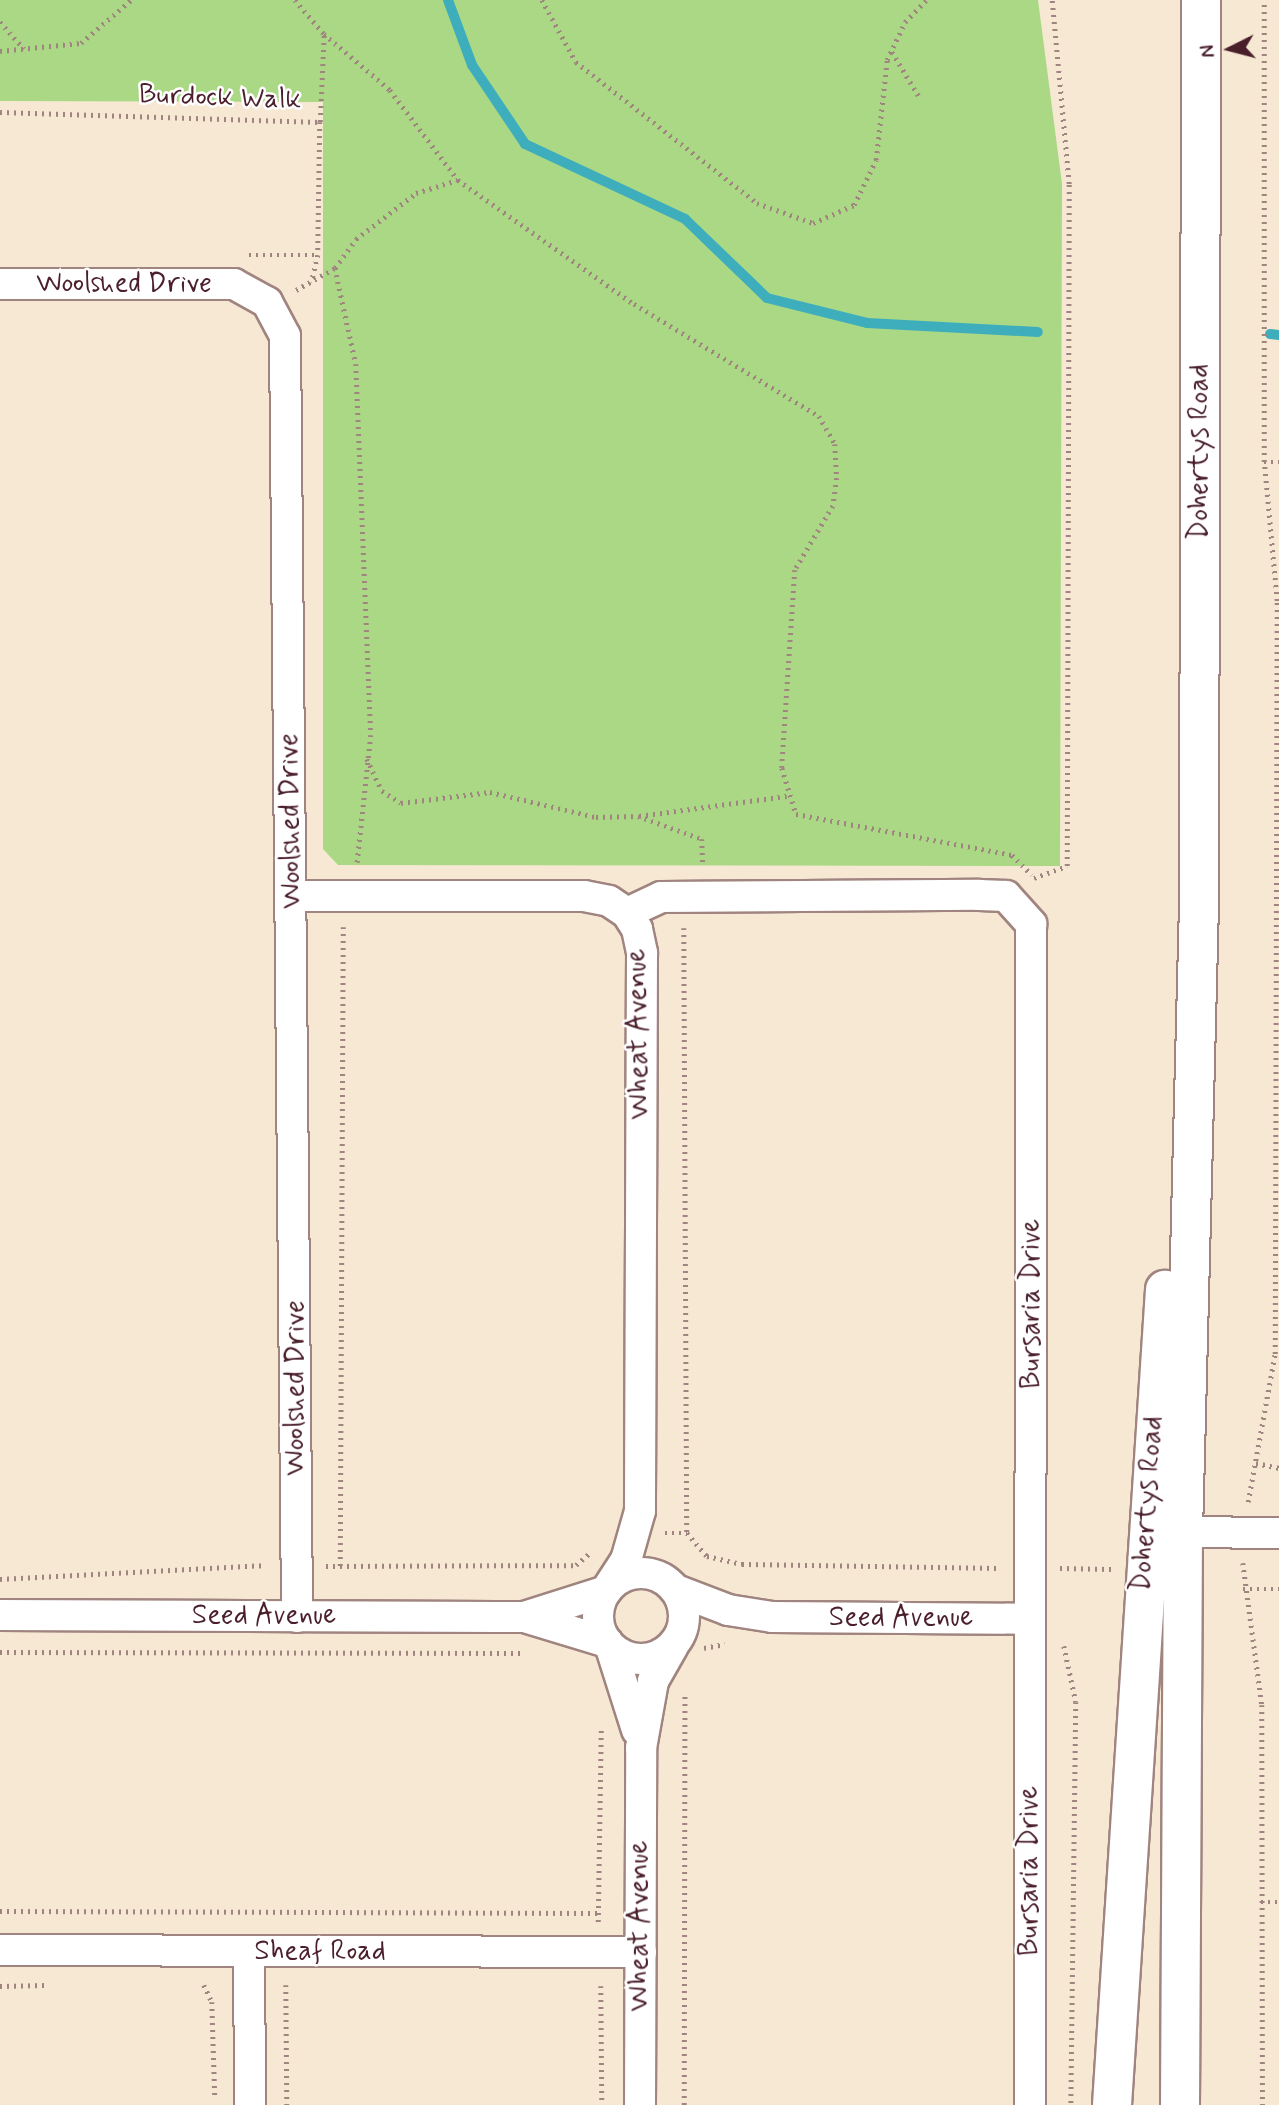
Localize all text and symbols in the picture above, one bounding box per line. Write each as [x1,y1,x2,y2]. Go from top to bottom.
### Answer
north arrow [1195,14,1265,84]
text: N [1196,44,1222,59]
street label: Burdock Walk [138,78,302,118]
street label: Woolshed Drive [37,267,211,301]
street label: Dohertys Road [1183,364,1217,540]
street label: Woolshed Drive [273,734,309,908]
street label: Wheat Avenue [621,946,657,1122]
street label: Bursaria Drive [1015,1219,1049,1389]
street label: Woolshed Drive [279,1301,313,1475]
street label: Dohertys Road [1125,1415,1171,1593]
street label: Seed Avenue [188,1599,340,1633]
street label: Seed Avenue [825,1601,977,1635]
street label: Bursaria Drive [1013,1786,1047,1956]
street label: Wheat Avenue [623,1838,657,2014]
street label: Sheaf Road [254,1935,386,1969]

